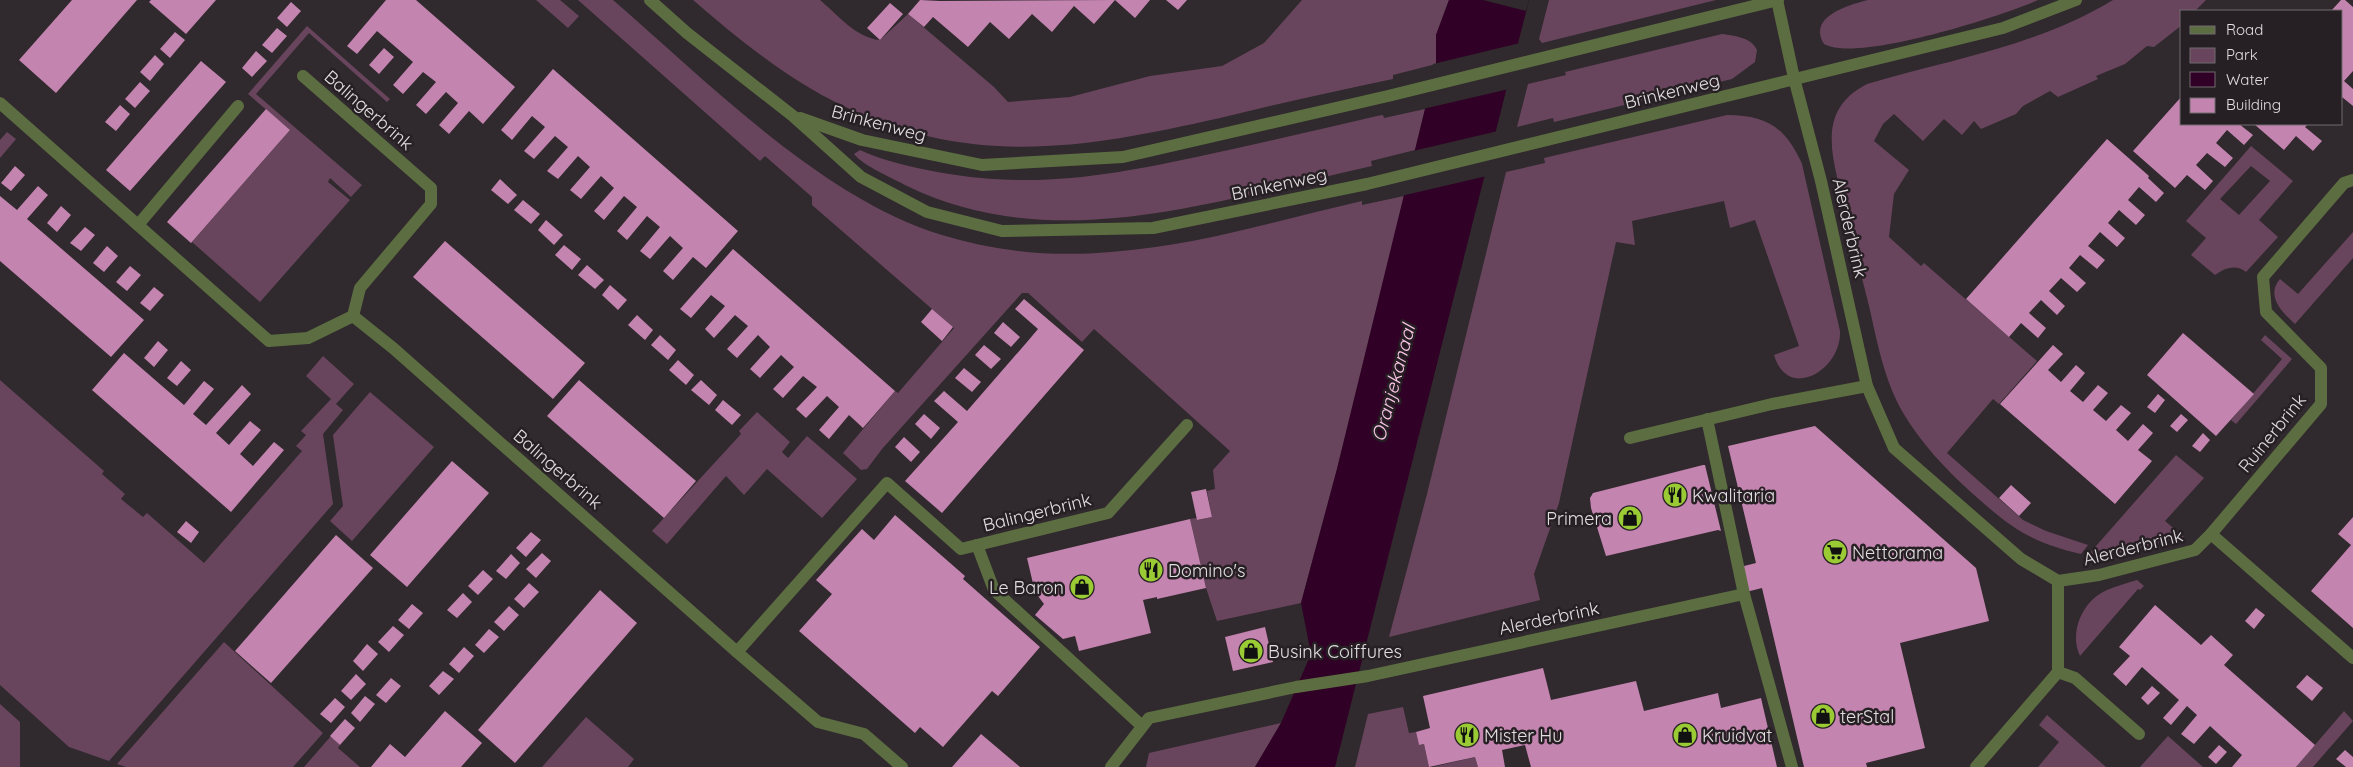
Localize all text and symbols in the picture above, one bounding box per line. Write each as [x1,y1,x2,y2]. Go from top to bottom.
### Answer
legend [2180,10,2343,125]
text: Road [2226,20,2263,39]
text: Park [2226,45,2258,64]
street label: Balingerbrink [320,65,418,155]
street label: Brinkenweg [1622,68,1722,114]
text: Water [2226,70,2269,89]
text: Building [2226,95,2281,114]
street label: Brinkenweg [829,99,929,147]
street label: Brinkenweg [1229,163,1329,205]
street label: Alerderbrink [1827,176,1873,280]
water label: Oranjekanaal [1366,319,1421,444]
street label: Ruinerbrink [2233,389,2311,477]
street label: Balingerbrink [509,424,607,514]
restaurant icon: Kwalitaria [1662,482,1688,508]
place label: Kwalitaria [1692,484,1775,507]
street label: Balingerbrink [981,487,1093,537]
shop icon: Primera [1617,505,1643,531]
place label: Primera [1546,507,1612,530]
street label: Alerderbrink [2081,523,2185,571]
supermarket icon: Nettorama [1822,539,1848,565]
place label: Nettorama [1852,541,1943,564]
restaurant icon: Domino's [1138,557,1164,583]
place label: Domino's [1168,559,1245,582]
shop icon: Le Baron [1069,574,1095,600]
place label: Le Baron [989,576,1064,599]
street label: Alerderbrink [1497,596,1601,640]
shop icon: Busink Coiffures [1238,638,1264,664]
place label: Busink Coiffures [1268,640,1402,663]
shop icon: terStal [1810,703,1836,729]
place label: terStal [1840,705,1894,728]
restaurant icon: Mister Hu [1454,722,1480,748]
shop icon: Kruidvat [1672,722,1698,748]
place label: Mister Hu [1484,724,1562,747]
place label: Kruidvat [1702,724,1772,747]

